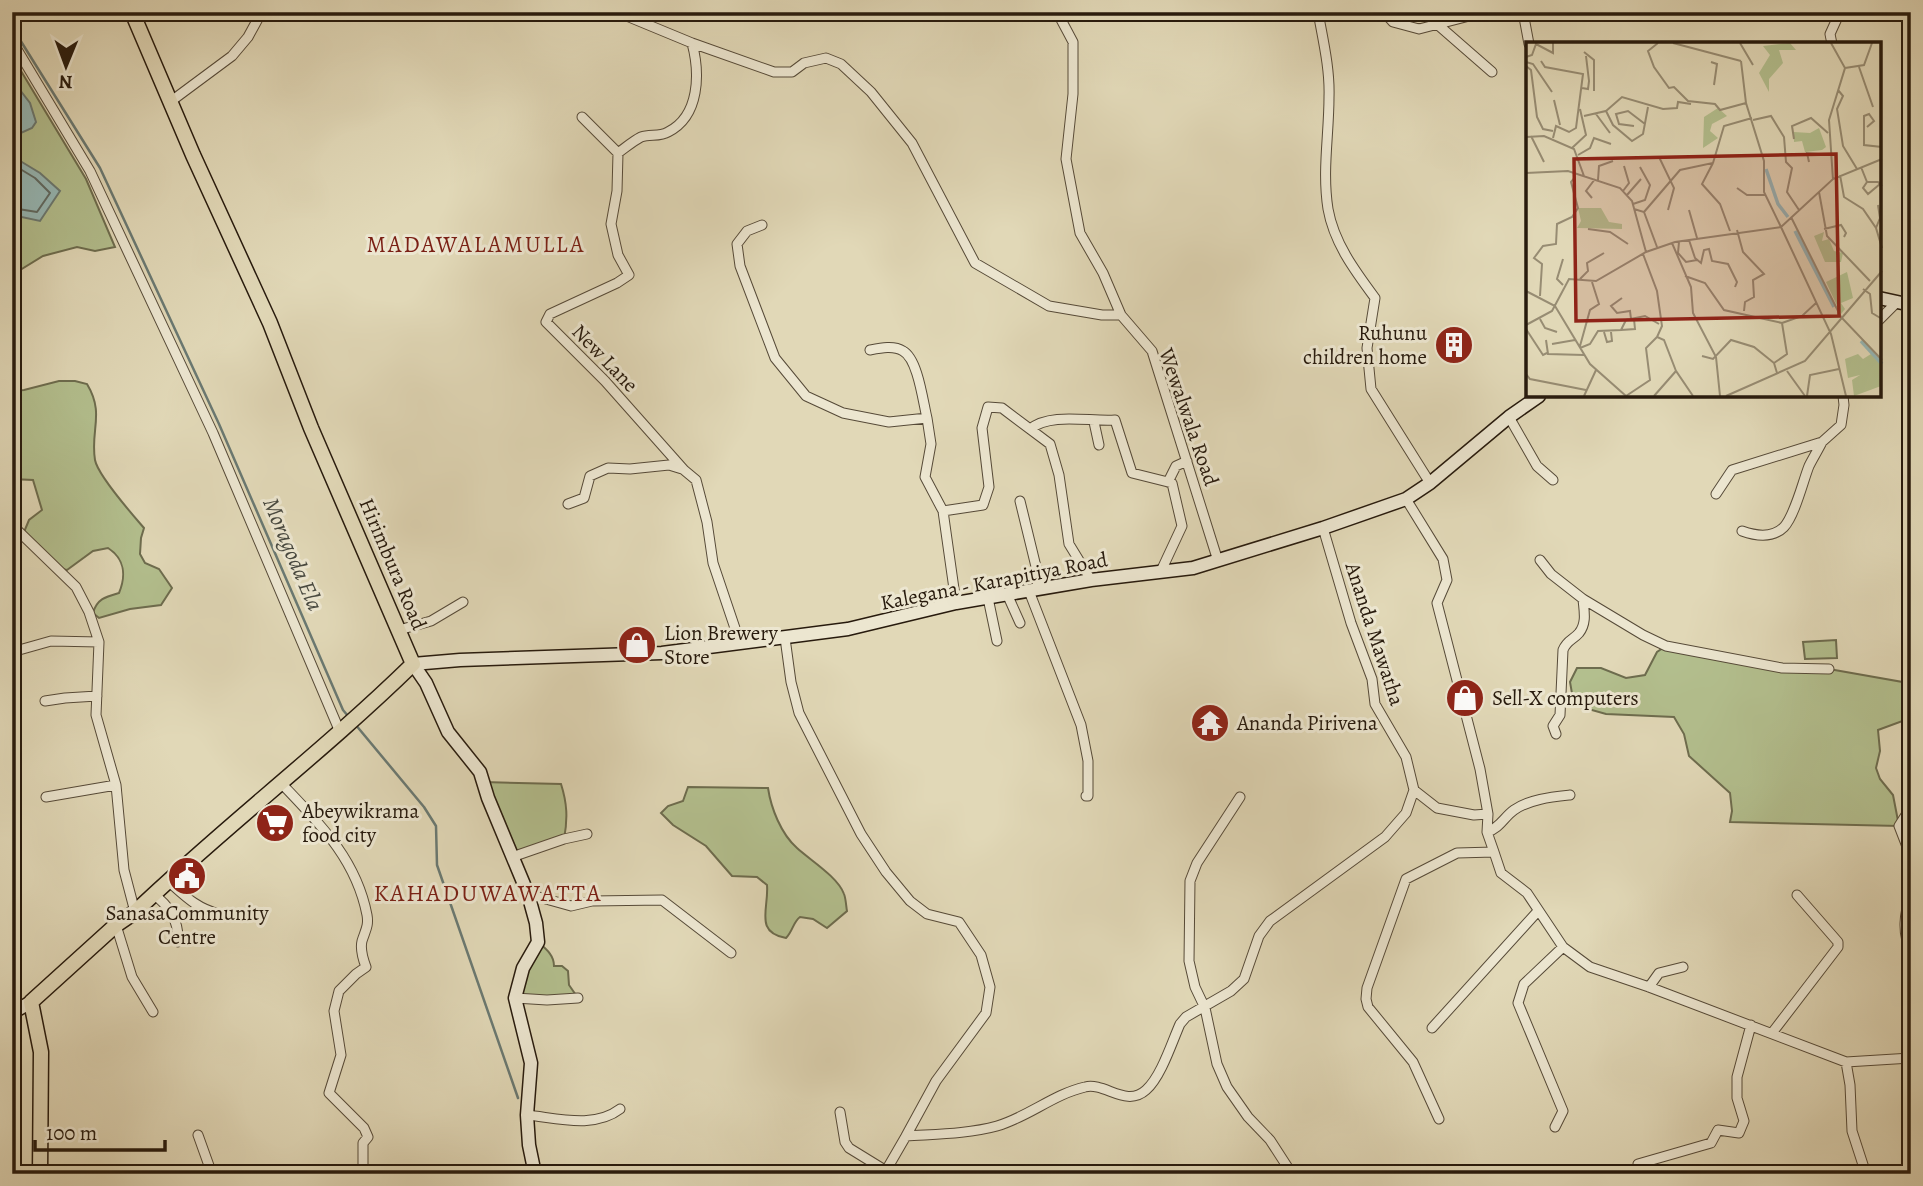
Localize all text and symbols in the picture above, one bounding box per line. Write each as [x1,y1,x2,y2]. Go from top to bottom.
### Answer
north arrow [32,32,102,102]
inset map [1526,42,1881,397]
text: N [58,69,73,95]
district label: MADAWALAMULLA [367,229,585,260]
street label: New Lane [566,318,644,398]
place label: Ruhunu children home [1303,319,1428,371]
building icon: Ruhunu children home [1433,324,1475,366]
street label: Wewalwala Road [1152,343,1226,490]
water label: Moragoda Ela [255,493,331,616]
street label: Hirimbura Road [353,494,434,635]
street label: Kalegana - Karapitiya Road [878,545,1111,617]
street label: Ananda Mawatha [1338,558,1411,709]
place label: Lion Brewery Store [664,619,778,671]
shop icon: Lion Brewery Store [616,624,658,666]
shop icon: Sell-X computers [1444,677,1486,719]
place label: Sell-X computers [1492,684,1639,712]
temple icon: Ananda Pirivena [1189,702,1231,744]
place label: Ananda Pirivena [1236,709,1378,737]
place label: Abeywikrama food city [301,797,420,849]
supermarket icon: Abeywikrama food city [254,802,296,844]
public building icon: SanasaCommunity Centre [166,855,208,897]
district label: KAHADUWAWATTA [374,877,602,909]
place label: SanasaCommunity Centre [105,899,269,951]
scale bar [35,1109,164,1153]
text: 100 m [46,1119,97,1147]

